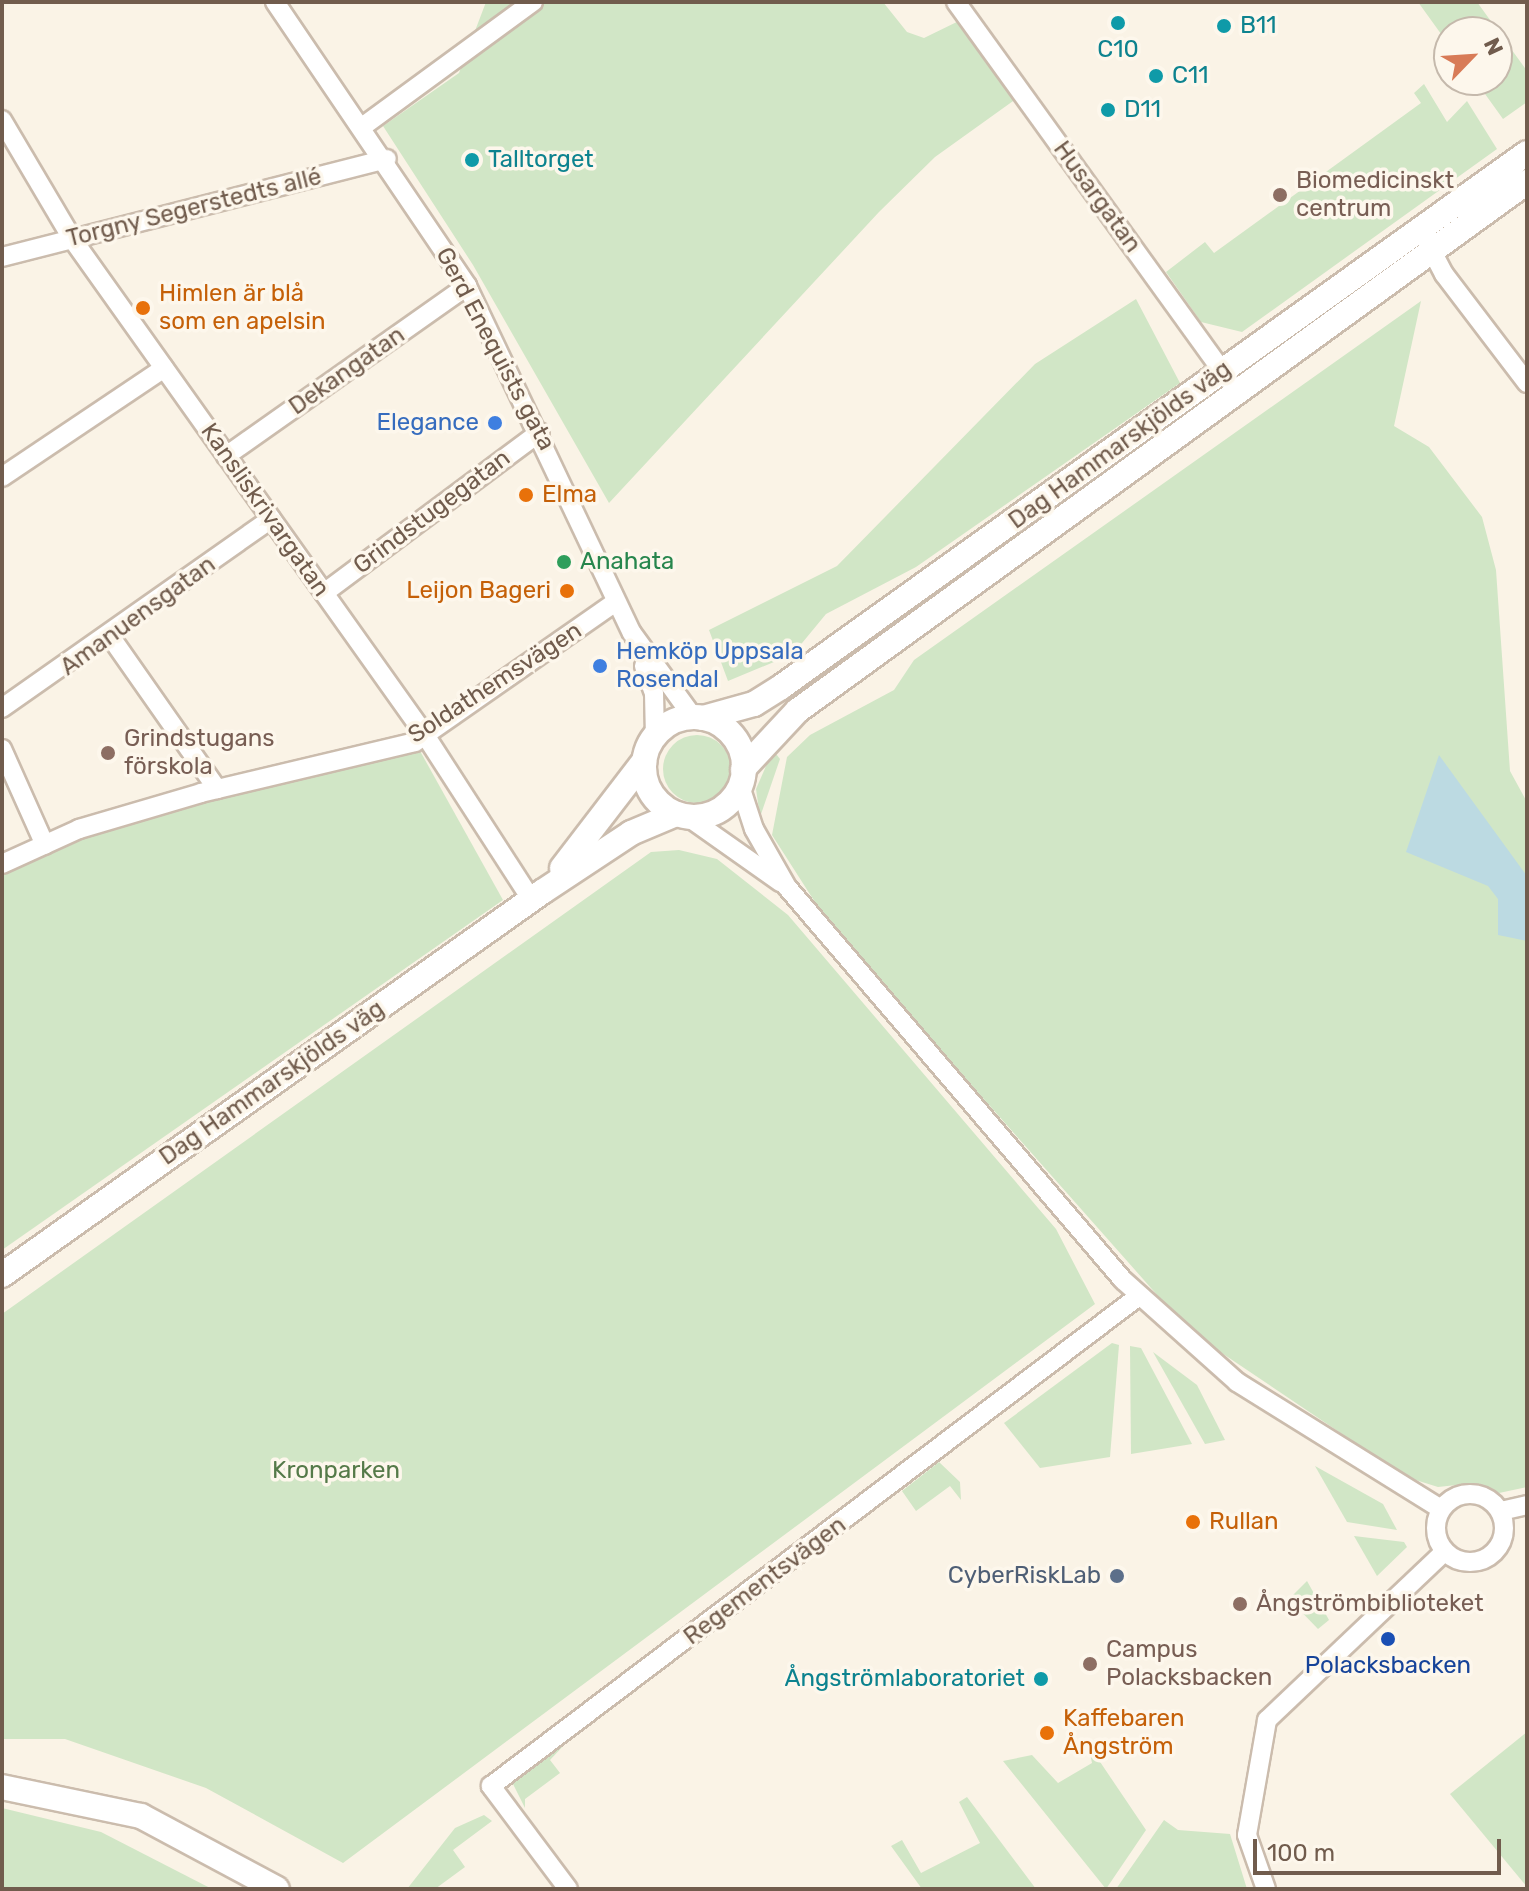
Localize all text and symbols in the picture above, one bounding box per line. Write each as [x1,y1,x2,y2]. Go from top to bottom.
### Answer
place label: B11 [1240,12,1277,40]
marker: C10 [1109,14,1127,32]
north arrow [1433,16,1513,96]
marker: B11 [1215,17,1233,35]
text: N [1478,34,1509,59]
place label: C10 [1097,36,1139,64]
place label: C11 [1172,62,1209,90]
marker: C11 [1147,67,1165,85]
place label: D11 [1124,96,1161,124]
marker: D11 [1099,101,1117,119]
street label: Husargatan [1047,136,1147,258]
place label: Talltorget [488,146,594,174]
marker: Talltorget [463,151,481,169]
street label: Torgny Segerstedts allé [63,162,325,254]
place label: Biomedicinskt centrum [1296,167,1454,223]
marker: Biomedicinskt centrum [1271,186,1289,204]
street label: Gerd Enequists gata [429,243,561,455]
place label: Himlen är blå som en apelsin [159,280,326,336]
marker: Himlen är blå som en apelsin [134,299,152,317]
street label: Dekangatan [284,321,410,421]
street label: Dag Hammarskjölds väg [1003,354,1237,536]
place label: Elegance [376,409,479,437]
marker: Elegance [486,414,504,432]
street label: Kansliskrivargatan [194,418,336,602]
street label: Grindstugegatan [348,444,516,580]
place label: Elma [542,481,597,509]
marker: Elma [517,486,535,504]
place label: Anahata [580,548,674,576]
street label: Amanuensgatan [55,550,221,682]
marker: Anahata [555,553,573,571]
place label: Leijon Bageri [406,577,551,605]
marker: Leijon Bageri [558,582,576,600]
street label: Soldathemsvägen [403,616,587,750]
place label: Hemköp Uppsala Rosendal [616,638,804,694]
marker: Hemköp Uppsala Rosendal [591,657,609,675]
place label: Grindstugans förskola [124,725,275,781]
marker: Grindstugans förskola [99,744,117,762]
street label: Dag Hammarskjölds väg [154,994,390,1172]
park label: Kronparken [272,1457,400,1485]
place label: Rullan [1209,1508,1279,1536]
street label: Regementsvägen [678,1511,852,1651]
marker: Rullan [1184,1513,1202,1531]
place label: CyberRiskLab [948,1562,1101,1590]
marker: CyberRiskLab [1108,1567,1126,1585]
place label: Ångströmbiblioteket [1256,1590,1484,1618]
marker: Ångströmbiblioteket [1231,1595,1249,1613]
marker: Polacksbacken [1379,1630,1397,1648]
place label: Campus Polacksbacken [1106,1636,1272,1692]
place label: Polacksbacken [1305,1652,1471,1680]
marker: Campus Polacksbacken [1081,1655,1099,1673]
place label: Ångströmlaboratoriet [784,1665,1025,1693]
marker: Ångströmlaboratoriet [1032,1670,1050,1688]
place label: Kaffebaren Ångström [1063,1705,1185,1761]
marker: Kaffebaren Ångström [1038,1724,1056,1742]
scale bar [1257,1823,1505,1873]
text: 100 m [1267,1839,1335,1867]

